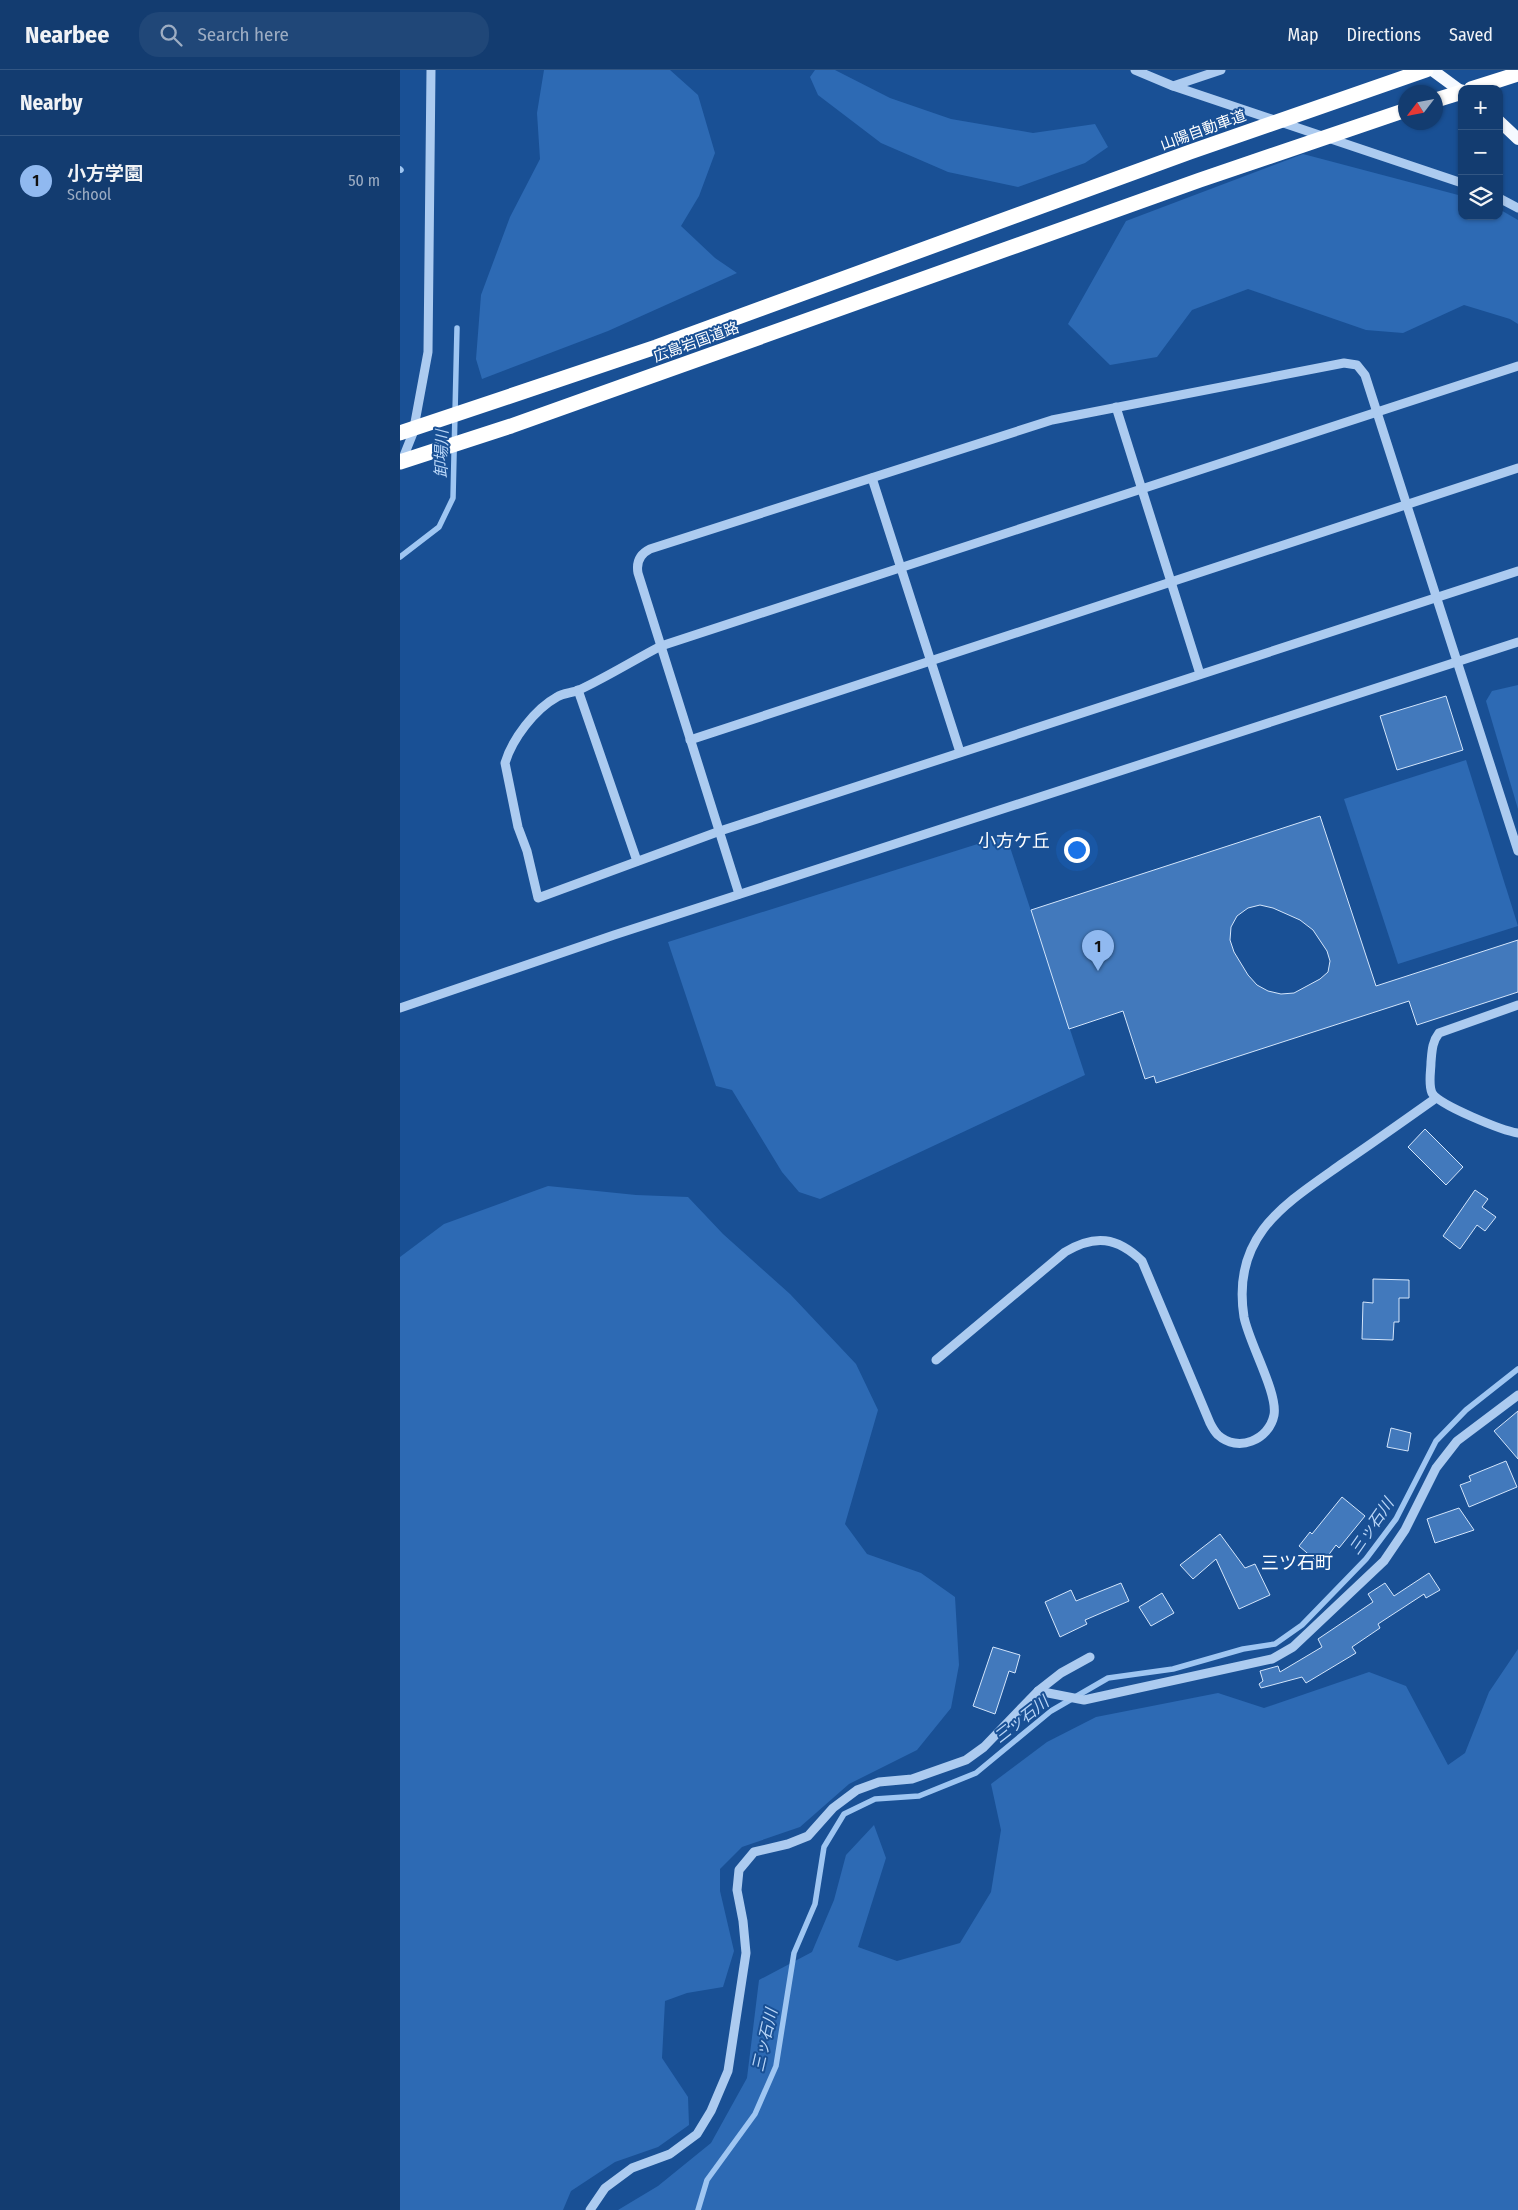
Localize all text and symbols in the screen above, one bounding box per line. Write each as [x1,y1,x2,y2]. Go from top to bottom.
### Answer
search box [139,12,489,57]
text: Nearbee [25,21,109,49]
icon: search [157,21,185,49]
text: Search here [197,23,289,46]
text: Map [1287,24,1319,46]
text: Directions [1347,24,1421,46]
text: Saved [1449,24,1493,46]
north arrow [1398,85,1443,130]
map controls [1458,85,1503,220]
button: + [1458,85,1503,130]
text: Nearby [20,90,82,116]
street label: 山陽自動車道 [1158,106,1248,154]
button: − [1458,130,1503,175]
text: 小方学園 [67,162,143,185]
text: 1 [33,171,39,190]
text: 50 m [348,171,380,190]
button: layers [1458,175,1503,220]
text: School [67,185,111,204]
street label: 広島岩国道路 [651,318,741,366]
water label: 卸場川 [432,428,451,478]
district label: 小方ケ丘 [978,830,1050,852]
your location [1064,837,1090,863]
pin: 1 [1082,930,1114,971]
water label: 三ッ石川 [1345,1493,1399,1558]
district label: 三ツ石町 [1261,1552,1333,1574]
water label: 三ッ石川 [990,1691,1054,1747]
water label: 三ッ石川 [748,2005,781,2073]

